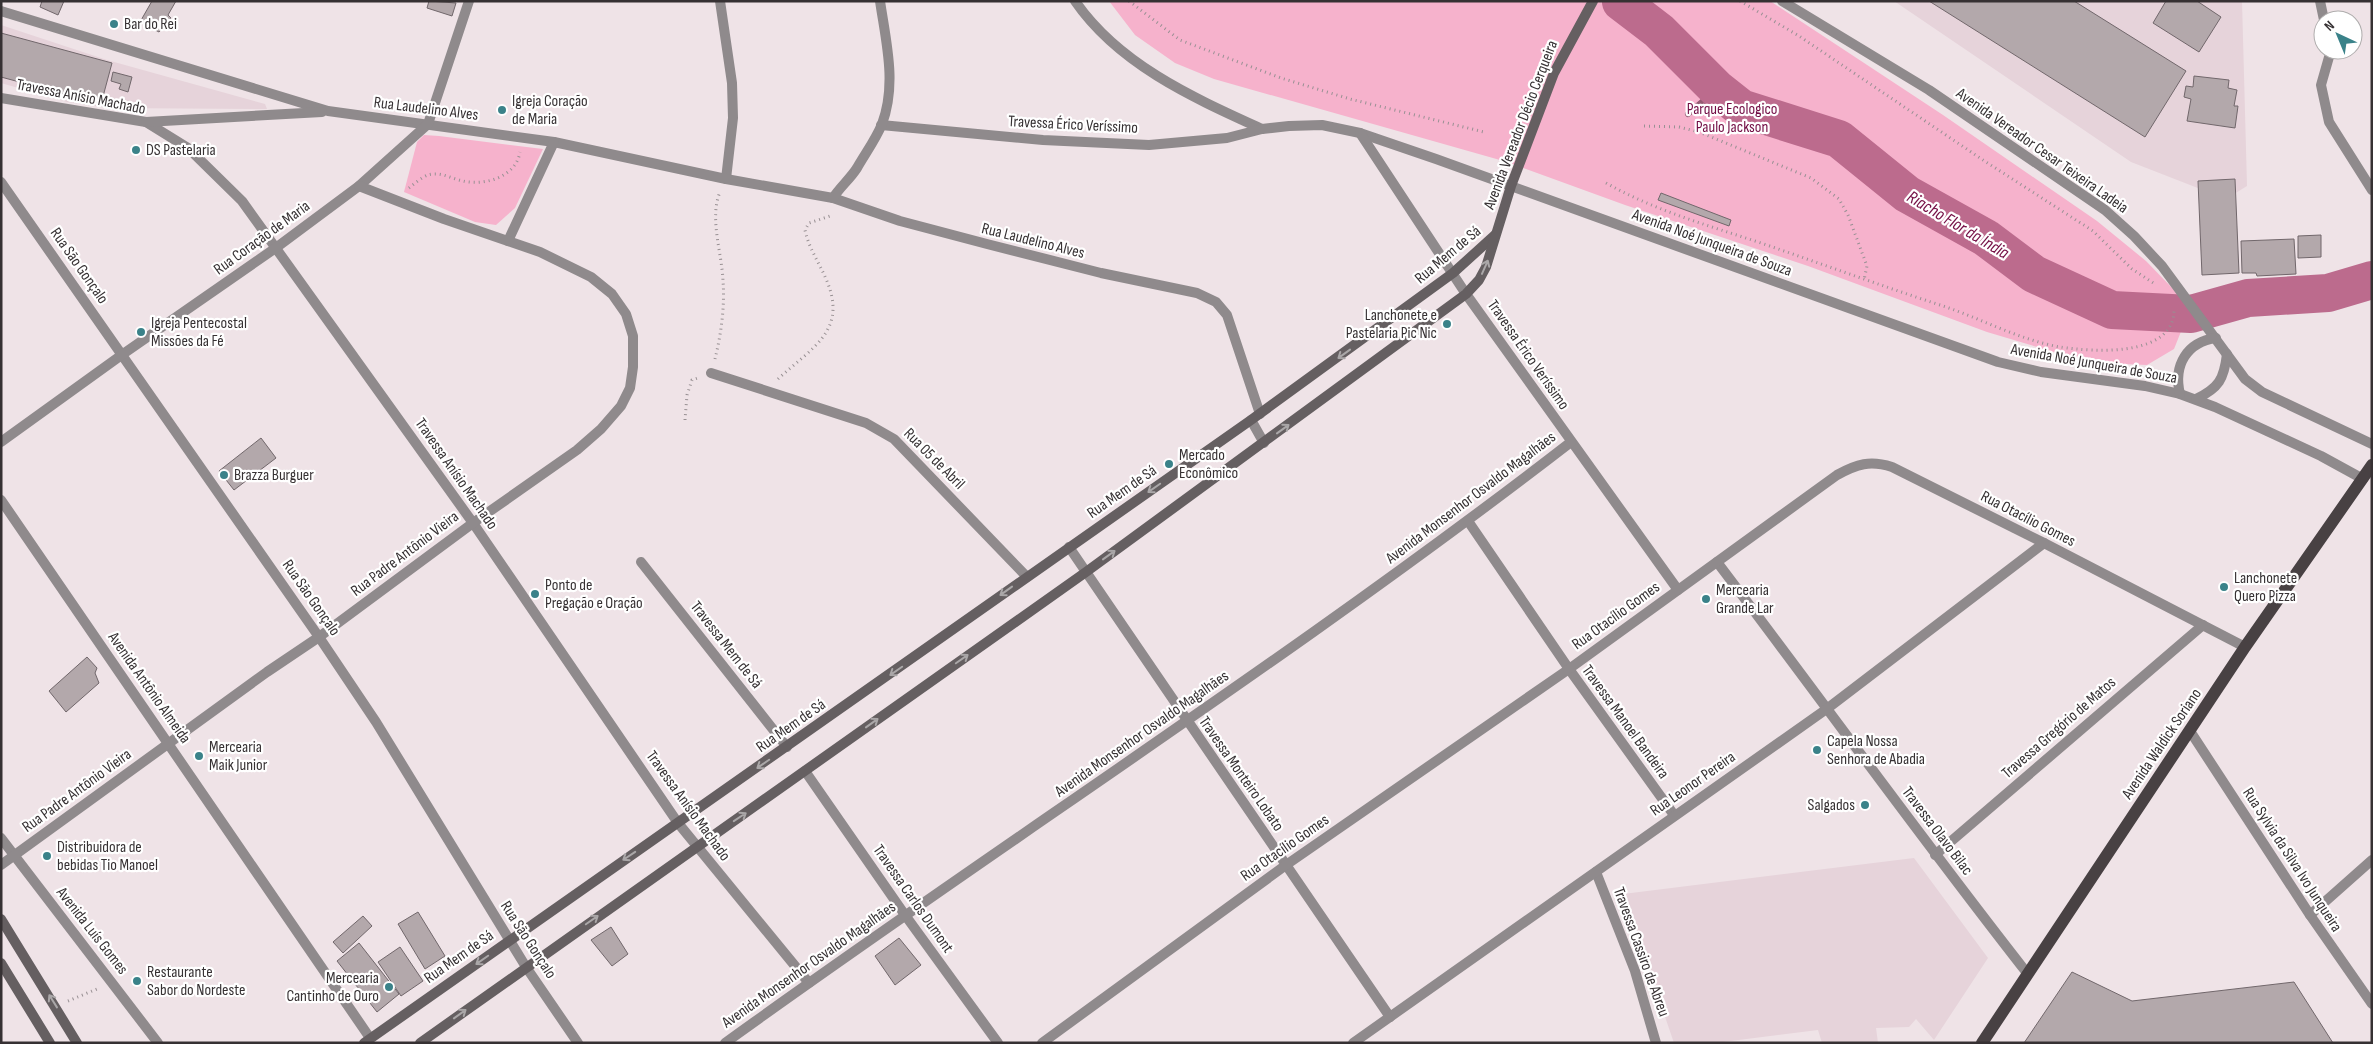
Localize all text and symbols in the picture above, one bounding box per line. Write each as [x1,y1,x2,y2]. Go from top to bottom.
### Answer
north arrow [2313,10,2363,60]
place label: Bar do Rei [124,15,177,34]
text: N [2321,17,2338,35]
marker: Bar do Rei [108,18,120,30]
street label: Avenida Vereador Décio Cerqueira [1480,38,1562,213]
street label: Travessa Anísio Machado [15,75,147,119]
street label: Avenida Vereador Cesar Teixeira Ladeia [1952,84,2132,218]
place label: Igreja Coração de Maria [512,92,588,129]
street label: Rua Laudelino Alves [373,93,480,125]
park label: Parque Ecologico Paulo Jackson [1687,100,1777,137]
marker: Igreja Coração de Maria [496,104,508,116]
street label: Travessa Érico Veríssimo [1008,112,1138,138]
place label: DS Pastelaria [146,141,216,160]
marker: DS Pastelaria [130,144,142,156]
water label: Riacho Flor da Índia [1903,186,2013,264]
street label: Rua Coração de Maria [210,197,314,279]
street label: Avenida Noé Junqueira de Souza [1629,205,1794,281]
street label: Rua Laudelino Alves [980,219,1087,263]
street label: Rua Mem de Sá [1411,222,1485,288]
street label: Rua São Gonçalo [46,224,112,308]
one-way arrow [1481,260,1491,275]
street label: Travessa Érico Veríssimo [1483,296,1573,414]
place label: Lanchonete e Pastelaria Pic Nic [1346,306,1437,343]
place label: Igreja Pentecostal Missões da Fé [151,314,247,351]
marker: Lanchonete e Pastelaria Pic Nic [1441,318,1453,330]
marker: Igreja Pentecostal Missões da Fé [135,326,147,338]
street label: Avenida Noé Junqueira de Souza [2008,340,2179,388]
one-way arrow [1337,349,1351,359]
street label: Travessa Anísio Machado [411,415,501,533]
street label: Rua 05 de Abril [899,424,969,494]
one-way arrow [1276,424,1290,434]
street label: Avenida Monsenhor Osvaldo Magalhães [1382,428,1560,569]
place label: Mercado Econômico [1179,446,1238,483]
marker: Mercado Econômico [1163,458,1175,470]
street label: Rua Mem de Sá [1084,461,1160,523]
place label: Brazza Burguer [234,466,314,485]
marker: Brazza Burguer [218,469,230,481]
one-way arrow [1147,483,1161,493]
street label: Rua Otacílio Gomes [1978,487,2079,551]
street label: Rua Padre Antônio Vieira [347,507,463,601]
one-way arrow [1102,550,1116,560]
street label: Rua São Gonçalo [278,556,344,640]
place label: Lanchonete Quero Pizza [2234,569,2297,606]
place label: Ponto de Pregação e Oração [545,576,643,613]
street label: Rua Otacílio Gomes [1569,578,1664,654]
place label: Mercearia Grande Lar [1716,581,1774,618]
marker: Lanchonete Quero Pizza [2218,581,2230,593]
one-way arrow [1000,586,1013,597]
marker: Ponto de Pregação e Oração [529,588,541,600]
marker: Mercearia Grande Lar [1700,593,1712,605]
street label: Travessa Mem de Sá [686,598,766,692]
street label: Avenida Antônio Almeida [103,628,194,747]
one-way arrow [955,654,969,664]
street label: Travessa Manoel Bandeira [1577,661,1673,783]
one-way arrow [889,666,903,676]
street label: Avenida Monsenhor Osvaldo Magalhães [1051,667,1233,802]
street label: Travessa Gregório de Matos [1998,673,2120,783]
street label: Avenida Waldick Soriano [2118,685,2206,804]
street label: Rua Mem de Sá [753,695,829,757]
street label: Travessa Monteiro Lobato [1194,713,1288,835]
one-way arrow [865,718,879,728]
place label: Capela Nossa Senhora de Abadia [1827,732,1925,769]
place label: Mercearia Maik Junior [209,738,268,775]
marker: Capela Nossa Senhora de Abadia [1811,744,1823,756]
street label: Rua Padre Antônio Vieira [19,745,135,837]
street label: Travessa Anísio Machado [642,747,734,865]
street label: Rua Leonor Pereira [1647,748,1739,820]
marker: Mercearia Maik Junior [193,750,205,762]
one-way arrow [756,759,770,769]
street label: Travessa Olavo Bilac [1898,783,1976,879]
street label: Rua Sylvia da Silva Ivo Junqueira [2238,784,2346,936]
place label: Salgados [1808,796,1855,815]
marker: Salgados [1859,799,1871,811]
street label: Rua Otacílio Gomes [1237,810,1333,885]
one-way arrow [732,812,746,822]
place label: Distribuidora de bebidas Tio Manoel [57,838,158,875]
street label: Travessa Carlos Dumont [869,841,957,957]
marker: Distribuidora de bebidas Tio Manoel [41,850,53,862]
one-way arrow [622,851,636,861]
street label: Avenida Luís Gomes [51,883,132,979]
street label: Travessa Cassiro de Abreu [1609,885,1673,1019]
street label: Rua São Gonçalo [496,898,560,982]
street label: Avenida Monsenhor Osvaldo Magalhães [718,898,900,1033]
one-way arrow [585,915,599,925]
street label: Rua Mem de Sá [421,926,497,988]
one-way arrow [475,955,489,965]
place label: Restaurante Sabor do Nordeste [147,963,245,1000]
place label: Mercearia Cantinho de Ouro [286,969,379,1006]
marker: Restaurante Sabor do Nordeste [131,975,143,987]
marker: Mercearia Cantinho de Ouro [383,981,395,993]
one-way arrow [47,994,57,1008]
one-way arrow [453,1009,467,1019]

